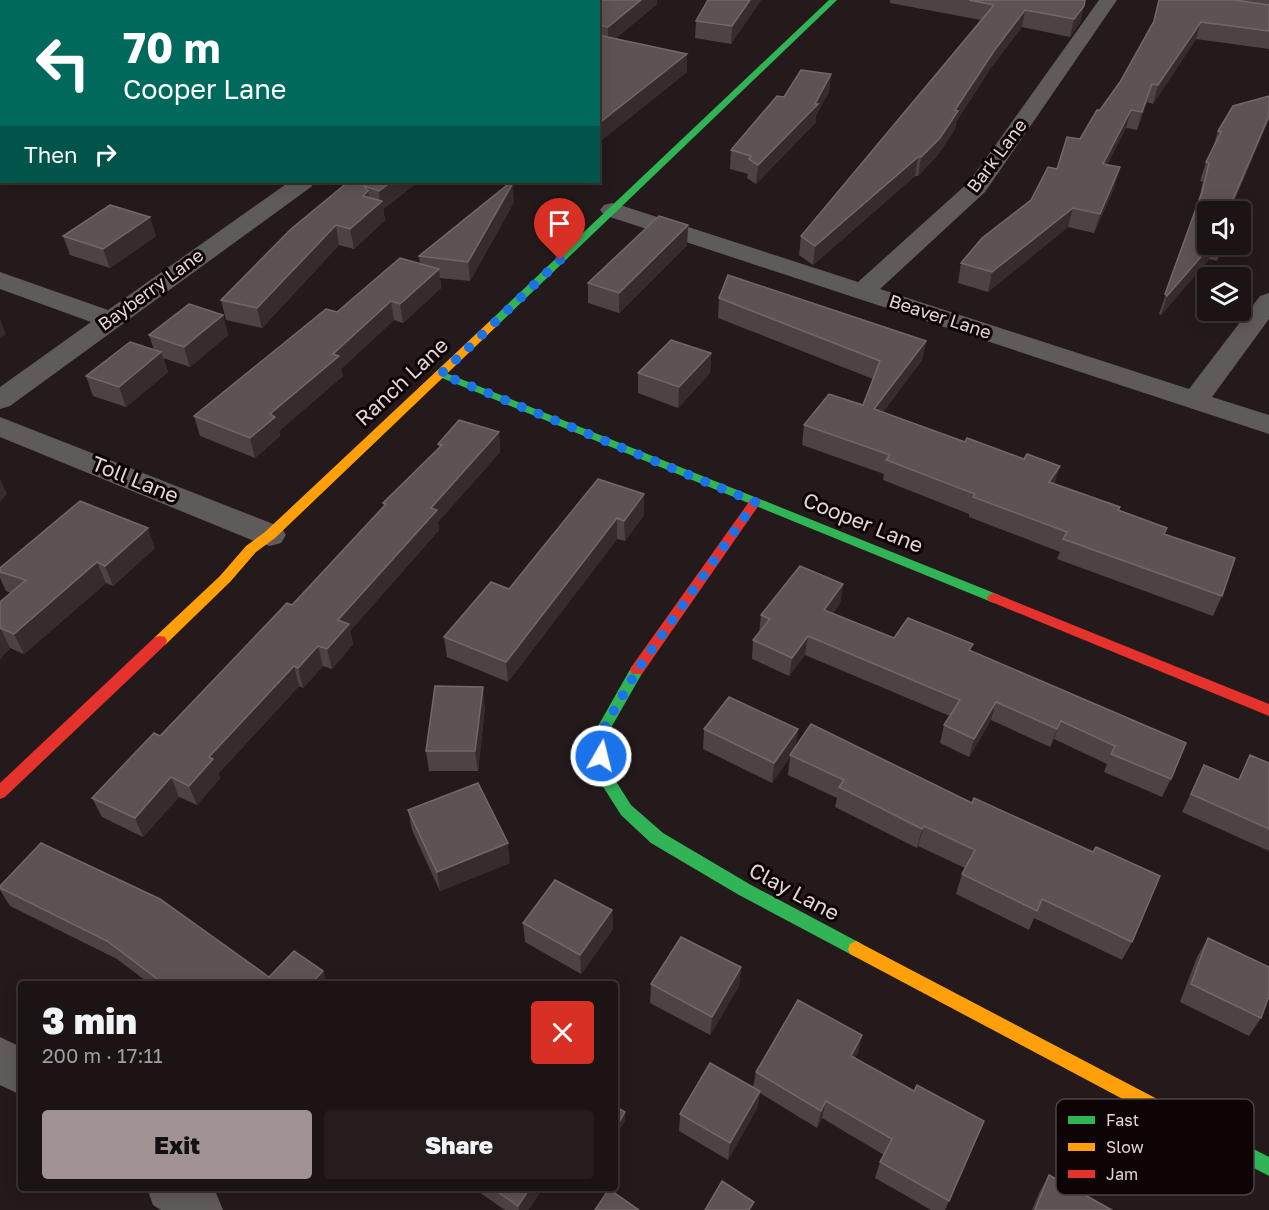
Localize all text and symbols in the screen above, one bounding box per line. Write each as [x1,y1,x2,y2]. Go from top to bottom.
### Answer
text: 70 m [123,22,220,72]
icon: left [24,24,102,102]
text: Cooper Lane [123,73,287,105]
street label: Bark Lane [962,114,1031,196]
icon: right [89,138,122,171]
text: Then [24,141,77,168]
pin [534,198,585,260]
map controls [1197,201,1251,321]
button: sound [1197,201,1251,255]
icon: arrive [543,207,576,240]
street label: Bayberry Lane [93,244,207,335]
button: layers [1197,267,1251,321]
street label: Beaver Lane [886,289,994,343]
street label: Ranch Lane [349,332,453,431]
street label: Toll Lane [88,450,183,508]
street label: Cooper Lane [800,486,927,558]
position arrow [569,724,633,788]
street label: Clay Lane [745,856,844,926]
text: 3 min [42,999,137,1042]
button: close [531,1001,594,1064]
text: 200 m · 17:11 [42,1043,163,1067]
legend [1056,1099,1254,1195]
button: Exit [42,1110,312,1179]
button: Share [324,1110,594,1179]
text: Fast [1106,1110,1139,1130]
text: Slow [1106,1137,1144,1157]
text: Jam [1106,1164,1138,1184]

